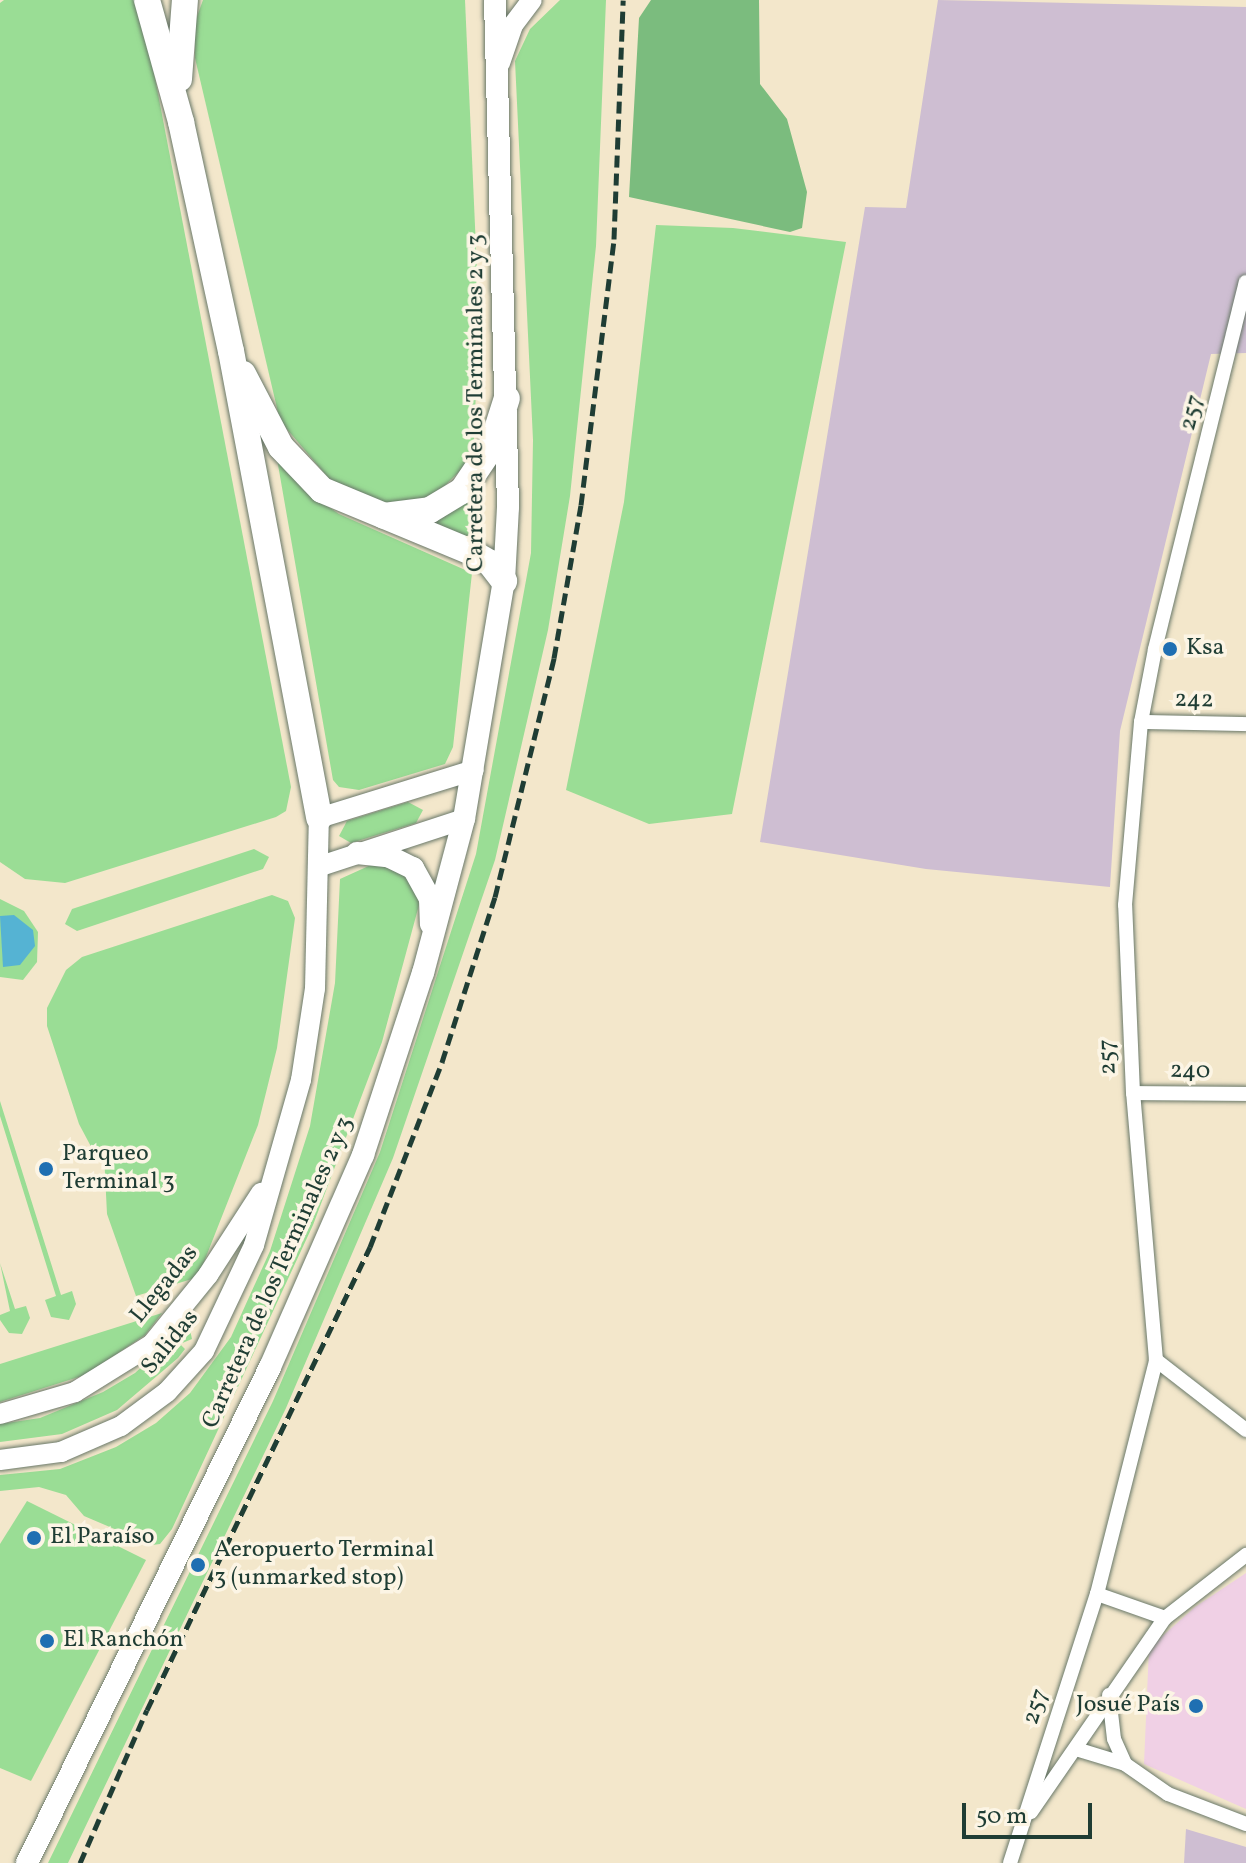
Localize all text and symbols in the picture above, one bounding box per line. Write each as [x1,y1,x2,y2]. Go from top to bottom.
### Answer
street label: Carretera de los Terminales 2 y 3 [463,233,491,573]
street label: 257 [1174,392,1212,434]
place label: Ksa [1186,635,1224,663]
marker: Ksa [1161,640,1179,658]
street label: 242 [1174,686,1214,716]
street label: 257 [1094,1038,1124,1076]
street label: 240 [1170,1057,1210,1087]
street label: Carretera de los Terminales 2 y 3 [197,1112,361,1434]
place label: Parqueo Terminal 3 [62,1141,175,1197]
marker: Parqueo Terminal 3 [37,1160,55,1178]
street label: Llegadas [125,1240,205,1330]
street label: Salidas [136,1305,206,1381]
place label: El Paraíso [50,1524,155,1552]
marker: El Paraíso [25,1529,43,1547]
place label: Aeropuerto Terminal 3 (unmarked stop) [214,1537,435,1593]
marker: Aeropuerto Terminal 3 (unmarked stop) [189,1556,207,1574]
place label: El Ranchón [63,1627,184,1655]
marker: El Ranchón [38,1632,56,1650]
street label: 257 [1018,1685,1056,1729]
place label: Josué País [1076,1692,1180,1720]
marker: Josué País [1187,1697,1205,1715]
scale bar [966,1787,1096,1837]
text: 50 m [976,1800,1028,1834]

